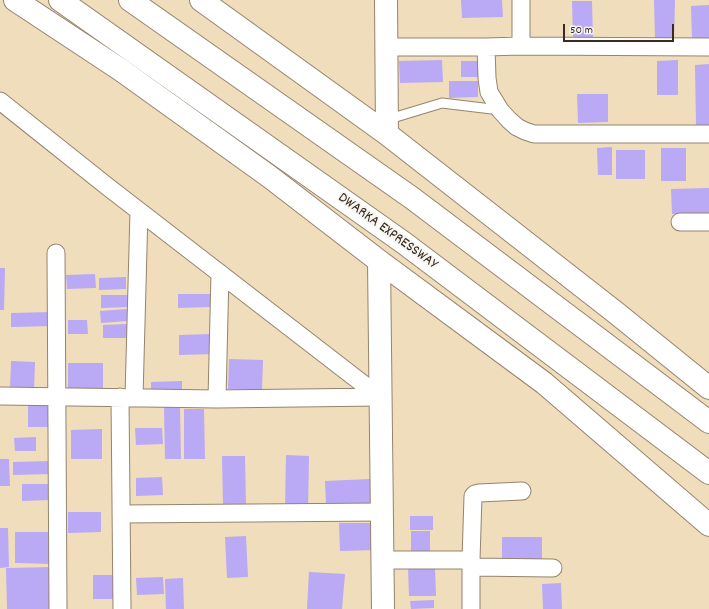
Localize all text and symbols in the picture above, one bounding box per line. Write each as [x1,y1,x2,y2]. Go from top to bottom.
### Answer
scale bar [565,16,676,42]
text: 50 m [570,22,593,39]
street label: DWARKA EXPRESSWAY [334,190,440,274]

